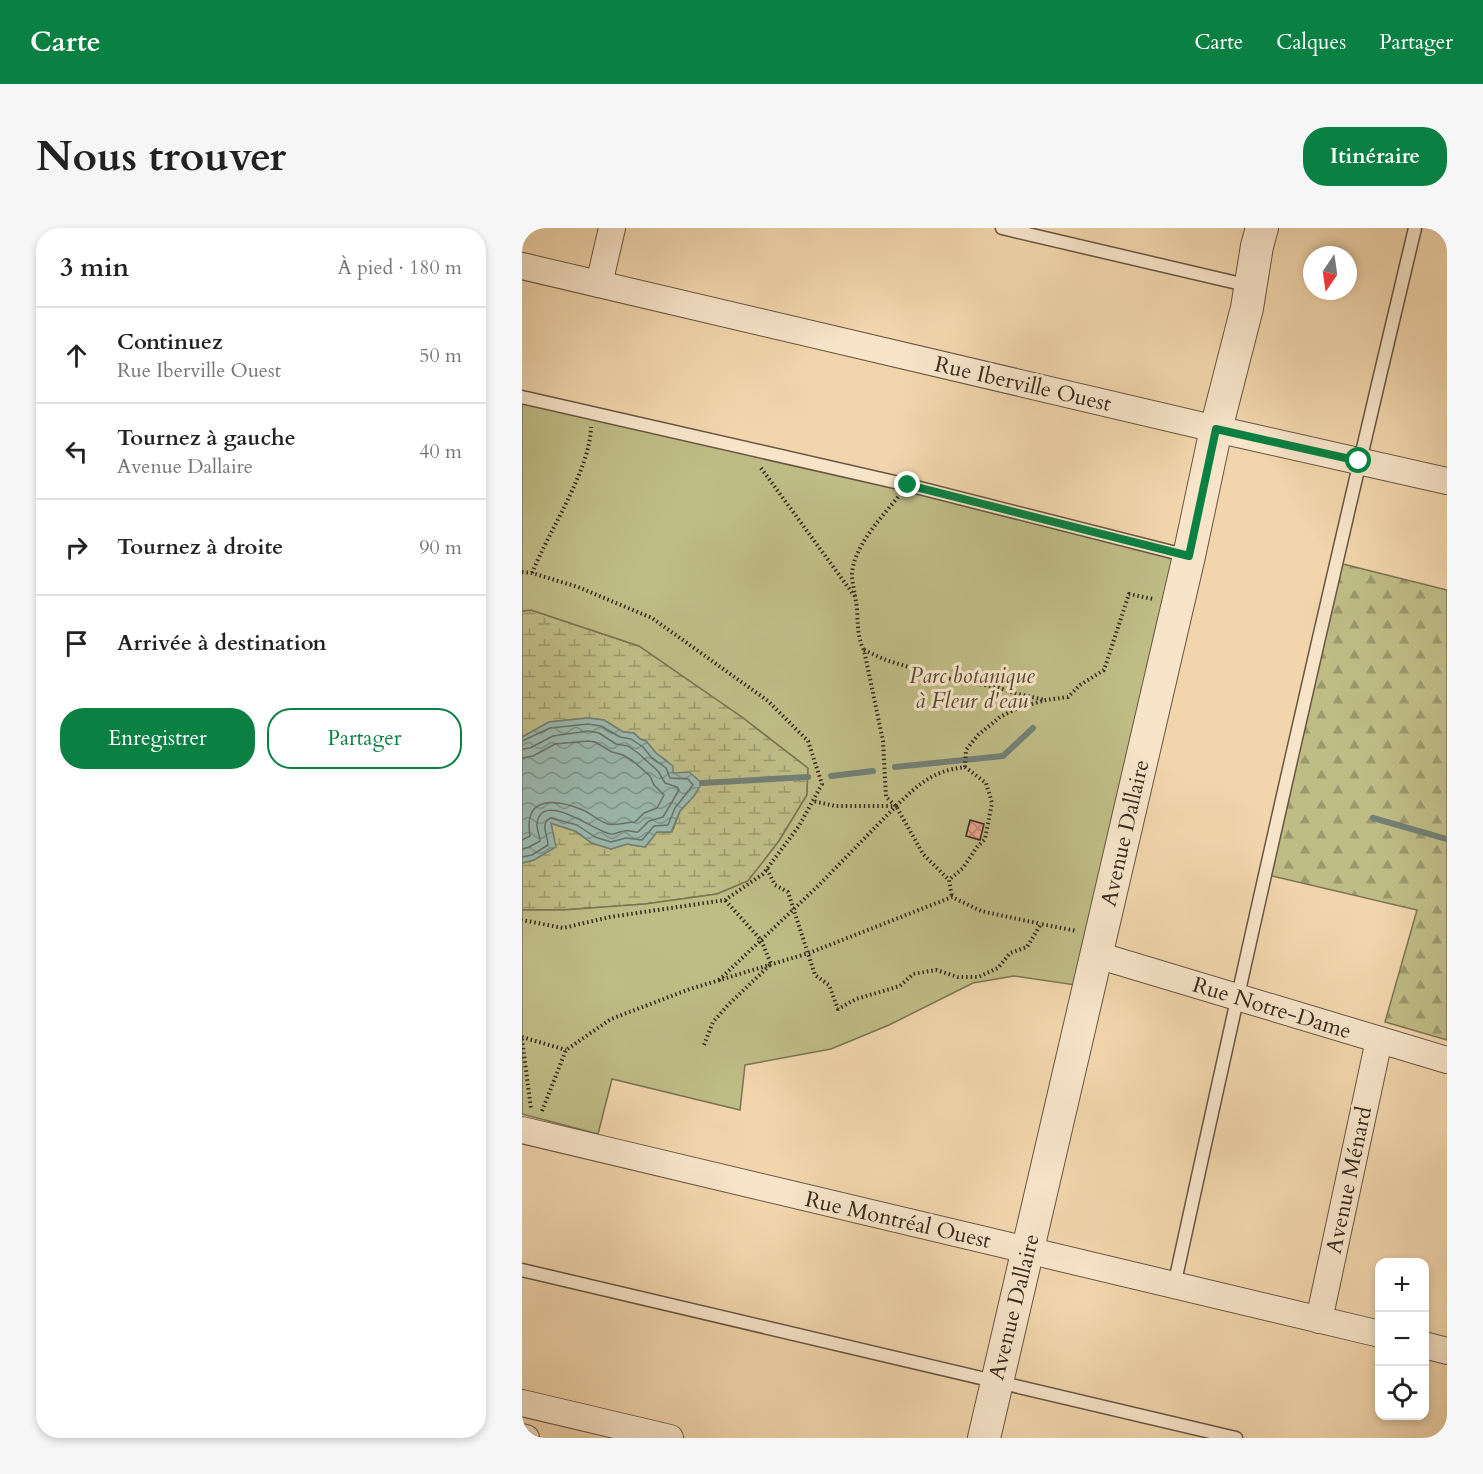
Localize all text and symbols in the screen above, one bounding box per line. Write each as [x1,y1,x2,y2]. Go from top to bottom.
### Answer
text: Carte [30,23,101,61]
text: Carte [1194,28,1243,57]
text: Calques [1276,28,1346,57]
text: Partager [1379,28,1453,57]
button: Itinéraire [1303,127,1447,186]
text: Nous trouver [36,128,286,185]
north arrow [1303,246,1357,300]
text: 3 min [60,250,129,285]
text: À pied · 180 m [338,254,462,281]
text: Continuez [117,327,223,357]
icon: ahead [60,339,93,372]
text: 50 m [419,342,462,369]
street label: Rue Iberville Ouest [932,349,1114,419]
text: Rue Iberville Ouest [117,357,281,384]
text: Tournez à gauche [117,423,296,453]
icon: left [60,435,93,468]
text: 40 m [419,438,462,465]
route start [1345,447,1371,473]
text: Avenue Dallaire [117,453,253,480]
route end [894,471,920,497]
icon: right [60,531,93,564]
text: Tournez à droite [117,532,283,562]
text: 90 m [419,534,462,561]
icon: arrive [60,627,93,660]
text: Arrivée à destination [117,628,327,658]
park label: Parc botanique à Fleur d'eau [909,661,1035,716]
button: Enregistrer [60,708,255,769]
button: Partager [267,708,462,769]
street label: Avenue Dallaire [1094,757,1156,909]
street label: Rue Notre-Dame [1189,970,1355,1046]
street label: Avenue Ménard [1319,1103,1379,1256]
street label: Rue Montréal Ouest [802,1184,994,1256]
street label: Avenue Dallaire [981,1231,1047,1383]
map controls [1375,1258,1429,1420]
button: + [1375,1258,1429,1312]
button: − [1375,1312,1429,1366]
button: locate [1375,1366,1429,1420]

